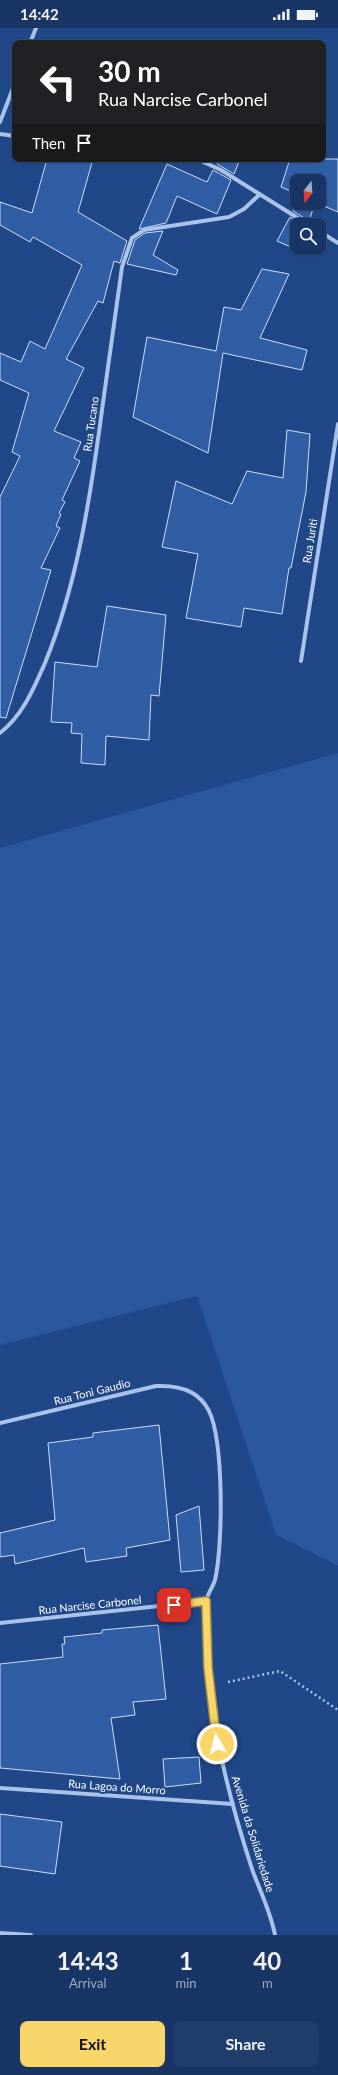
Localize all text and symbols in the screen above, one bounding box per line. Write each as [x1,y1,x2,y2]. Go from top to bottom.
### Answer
text: 14:42 [20,5,59,23]
text: 30 m [98,54,161,88]
icon: left [32,56,84,108]
text: Rua Narcise Carbonel [98,88,268,110]
icon: arrive [73,132,95,154]
text: Then [32,134,65,152]
north arrow [290,174,326,210]
map controls [290,174,326,254]
button: search [290,218,326,254]
street label: Rua Tucano [80,396,101,452]
street label: Rua Juriti [300,518,319,564]
street label: Rua Toni Gaudio [52,1376,131,1407]
pin [157,1588,191,1622]
street label: Rua Narcise Carbonel [38,1593,142,1616]
icon: arrive [163,1594,185,1616]
position arrow [196,1723,238,1765]
street label: Avenida da Solidariedade [230,1774,277,1894]
street label: Rua Lagoa do Morro [68,1777,166,1796]
text: 14:43 [57,1946,119,1975]
text: 1 [179,1946,193,1975]
text: 40 [253,1946,281,1975]
text: Arrival [69,1975,106,1991]
text: min [175,1975,197,1991]
text: m [262,1975,273,1991]
button: Exit [20,2021,165,2067]
button: Share [173,2021,318,2067]

